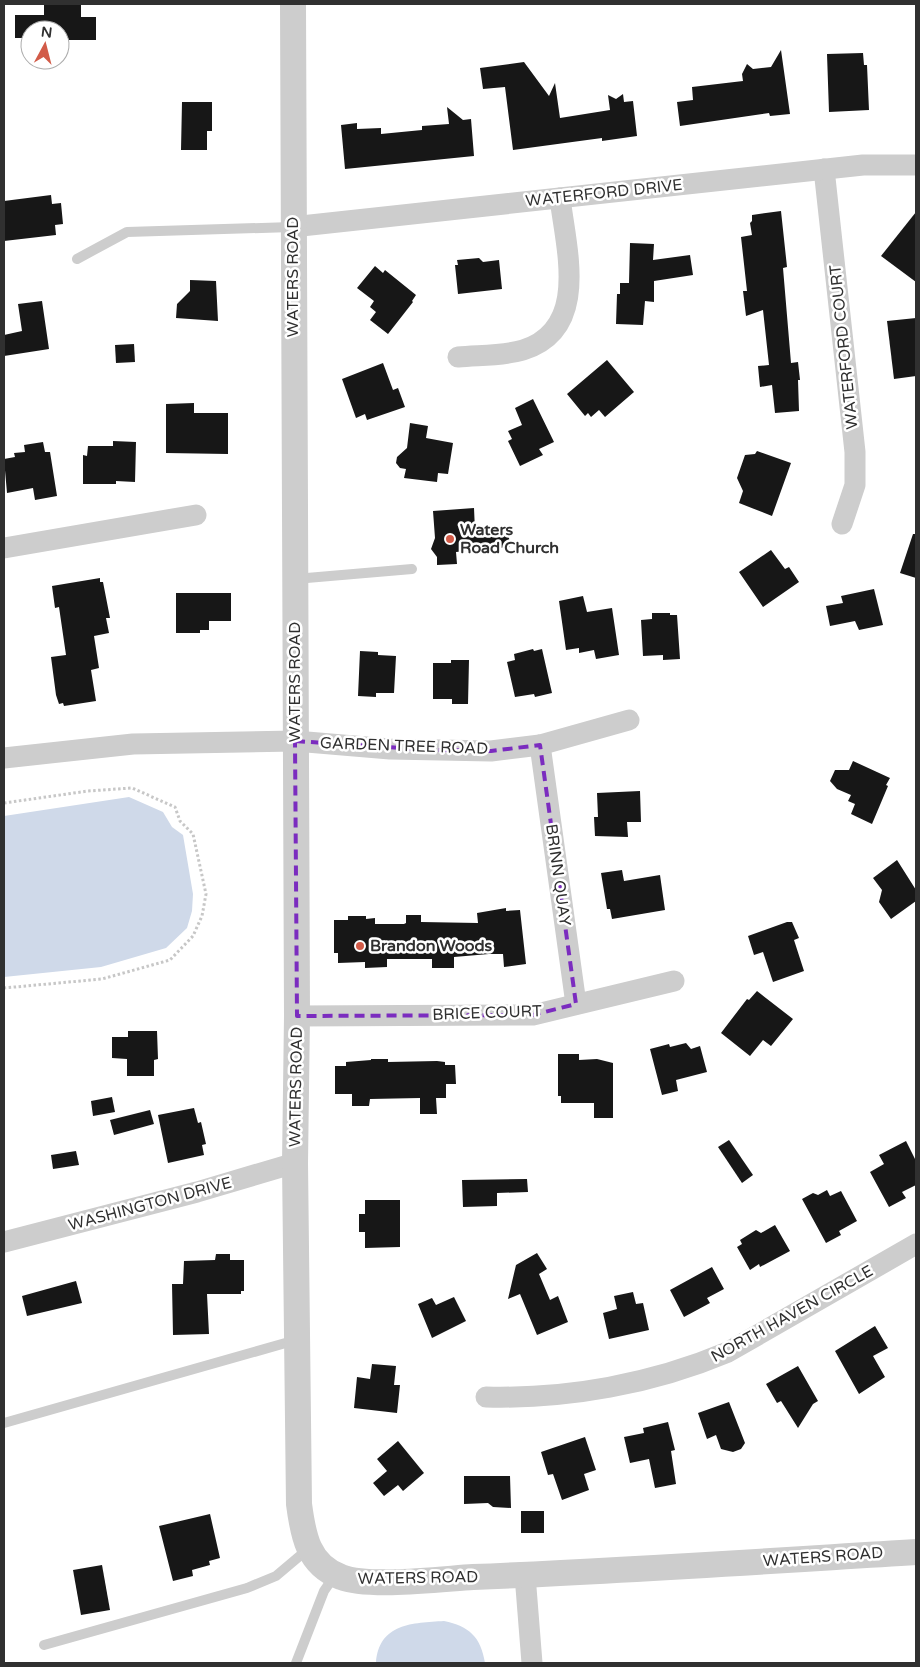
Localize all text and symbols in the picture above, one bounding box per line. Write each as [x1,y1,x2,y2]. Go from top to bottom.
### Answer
north arrow [20,20,70,70]
text: N [40,23,53,42]
street label: WATERFORD DRIVE [525,175,683,211]
street label: WATERS ROAD [283,217,303,337]
street label: WATERFORD COURT [825,263,863,430]
place label: Waters Road Church [460,520,559,558]
marker: Waters Road Church [444,533,456,545]
street label: WATERS ROAD [285,622,305,742]
street label: GARDEN TREE ROAD [319,733,489,759]
street label: BRINN QUAY [541,823,575,927]
place label: Brandon Woods [370,936,493,956]
marker: Brandon Woods [354,940,366,952]
street label: BRICE COURT [432,1001,542,1025]
street label: WATERS ROAD [285,1027,307,1147]
street label: WASHINGTON DRIVE [66,1173,234,1235]
street label: NORTH HAVEN CIRCLE [707,1261,877,1367]
street label: WATERS ROAD [762,1543,884,1571]
street label: WATERS ROAD [358,1567,478,1589]

